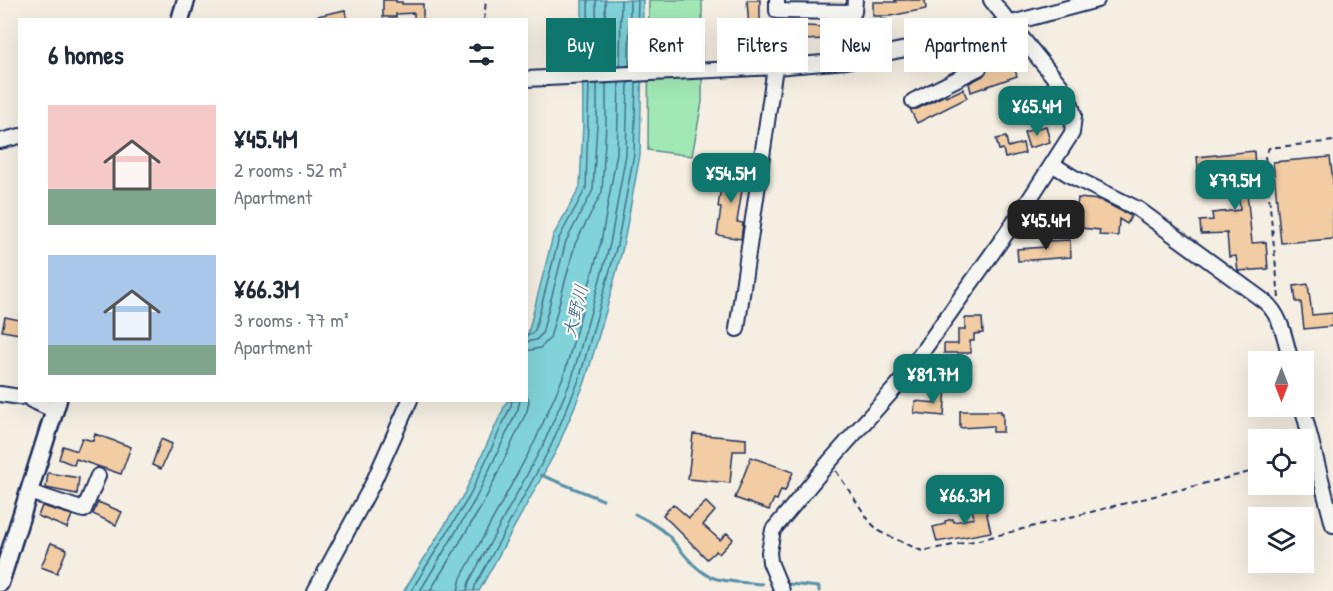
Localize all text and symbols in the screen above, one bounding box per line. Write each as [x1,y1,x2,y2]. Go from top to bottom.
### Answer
chip: Buy [546,18,616,72]
chip: Rent [628,18,705,72]
chip: Filters [717,18,808,72]
chip: New [820,18,892,72]
chip: Apartment [904,18,1028,72]
text: 6 homes [48,37,124,72]
icon: filters [465,38,498,71]
pin: ¥65.4M [988,86,1086,137]
text: ¥65.4M [1012,92,1062,119]
text: ¥45.4M [234,121,298,156]
icon: home [96,129,168,201]
pin: ¥54.5M [682,153,780,204]
text: 2 rooms · 52 m² [234,156,347,183]
text: ¥54.5M [706,159,756,186]
pin: ¥79.5M [1186,160,1284,211]
text: ¥79.5M [1209,166,1261,193]
text: Apartment [234,183,312,210]
pin: ¥45.4M [997,200,1095,251]
text: ¥45.4M [1022,206,1070,233]
text: ¥66.3M [234,271,300,306]
icon: home [96,279,168,351]
water label: 大野川 [556,282,594,340]
text: 3 rooms · 77 m² [234,306,348,333]
text: Apartment [234,333,312,360]
north arrow [1248,351,1314,417]
map controls [1248,351,1314,573]
pin: ¥81.7M [884,354,982,405]
text: ¥81.7M [907,360,959,387]
button: locate [1248,429,1314,495]
pin: ¥66.3M [916,475,1014,526]
text: ¥66.3M [940,481,990,508]
button: layers [1248,507,1314,573]

